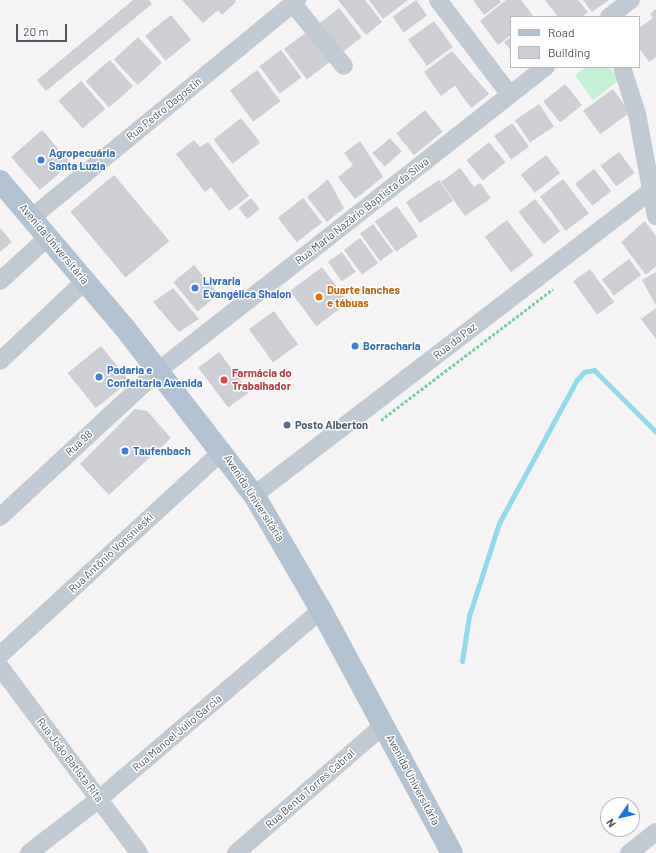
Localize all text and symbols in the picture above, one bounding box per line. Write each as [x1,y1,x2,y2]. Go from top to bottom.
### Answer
scale bar [18,16,69,42]
legend [510,16,640,68]
text: 20 m [23,24,49,38]
text: Road [548,25,575,39]
text: Building [548,45,590,59]
street label: Rua Pedro Dagostin [124,75,204,143]
place label: Agropecuária Santa Luzia [49,147,115,173]
marker: Agropecuária Santa Luzia [36,155,46,165]
street label: Rua Maria Nazário Baptista da Silva [293,155,431,267]
street label: Avenida Universitária [17,201,91,287]
place label: Livraria Evangélica Shalon [203,275,291,301]
marker: Livraria Evangélica Shalon [190,283,200,293]
place label: Duarte lanches e tábuas [327,284,400,310]
marker: Duarte lanches e tábuas [314,292,324,302]
street label: Rua da Paz [431,320,479,362]
place label: Borracharia [363,339,421,353]
marker: Borracharia [350,341,360,351]
place label: Padaria e Confeitaria Avenida [107,364,203,390]
place label: Farmácia do Trabalhador [232,367,292,393]
marker: Padaria e Confeitaria Avenida [94,372,104,382]
marker: Farmácia do Trabalhador [219,375,229,385]
place label: Posto Alberton [295,418,368,432]
marker: Posto Alberton [282,420,292,430]
street label: Rua 98 [63,427,95,459]
place label: Taufenbach [133,444,191,458]
marker: Taufenbach [120,446,130,456]
street label: Avenida Universitária [221,452,287,544]
street label: Rua Antônio Vonsnieski [66,510,156,596]
street label: Rua Manoel Júlio Garcia [130,692,224,774]
street label: Rua João Batista Rita [34,715,106,805]
street label: Avenida Universitária [384,732,442,828]
street label: Rua Benta Torres Cabral [263,747,357,831]
north arrow [600,797,640,837]
text: N [603,817,618,830]

